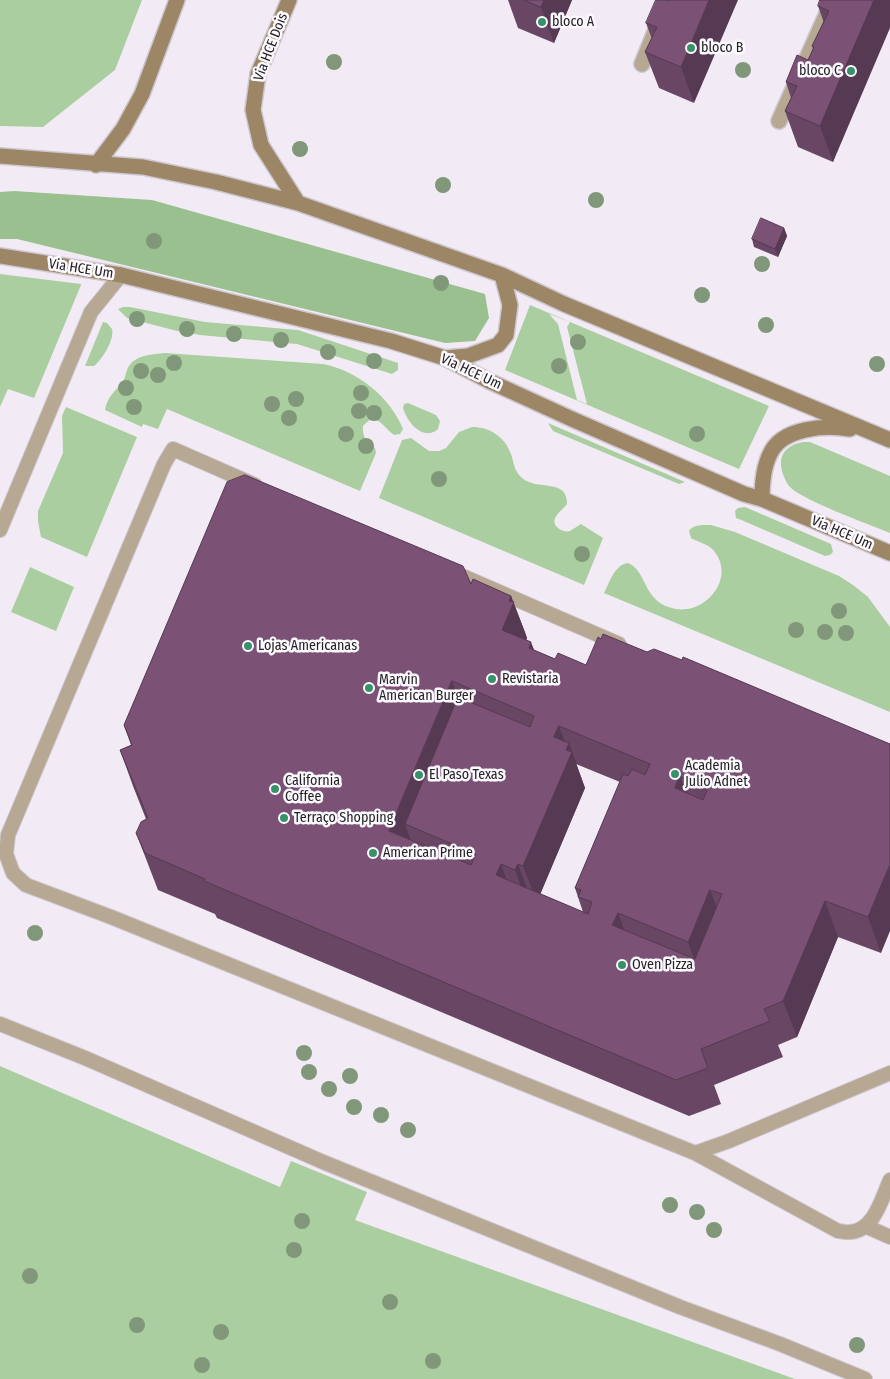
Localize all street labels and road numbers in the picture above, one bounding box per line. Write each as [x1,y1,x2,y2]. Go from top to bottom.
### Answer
street label: Via HCE Dois [250,11,292,83]
street label: Via HCE Um [47,256,115,282]
street label: Via HCE Um [438,351,504,393]
street label: Via HCE Um [809,513,875,553]

